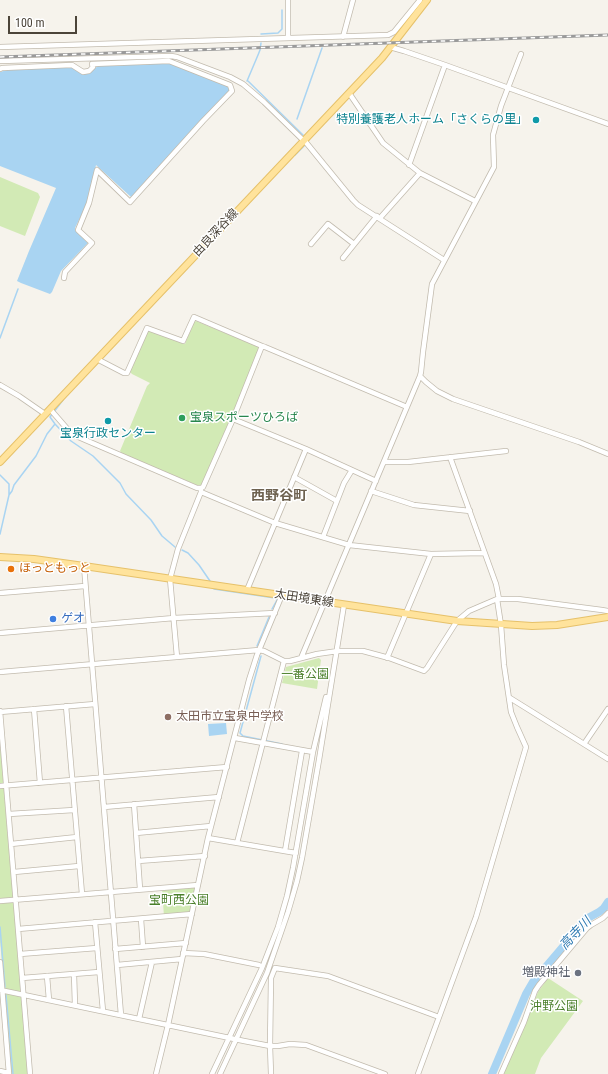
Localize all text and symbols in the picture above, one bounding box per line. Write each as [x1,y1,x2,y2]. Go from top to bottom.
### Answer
scale bar [10,8,79,34]
text: 100 m [15,16,45,30]
place label: 特別養護老人ホーム「さくらの里」 [336,113,528,127]
marker: 特別養護老人ホーム「さくらの里」 [531,115,541,125]
street label: 由良深谷線 [190,206,242,260]
place label: 宝泉スポーツひろば [190,411,298,425]
marker: 宝泉スポーツひろば [177,413,187,423]
marker: 宝泉行政センター [103,416,113,426]
place label: 宝泉行政センター [60,427,156,441]
district label: 西野谷町 [251,488,307,504]
place label: ほっともっと [19,562,91,576]
marker: ほっともっと [6,564,16,574]
street label: 太田境東線 [273,587,335,611]
place label: ゲオ [61,612,85,626]
marker: ゲオ [48,614,58,624]
park label: 一番公園 [281,668,329,682]
place label: 太田市立宝泉中学校 [176,710,284,724]
marker: 太田市立宝泉中学校 [163,712,173,722]
park label: 宝町西公園 [149,894,209,908]
water label: 高寺川 [557,915,595,953]
place label: 増殿神社 [522,966,570,980]
marker: 増殿神社 [573,968,583,978]
park label: 沖野公園 [530,1000,578,1014]

